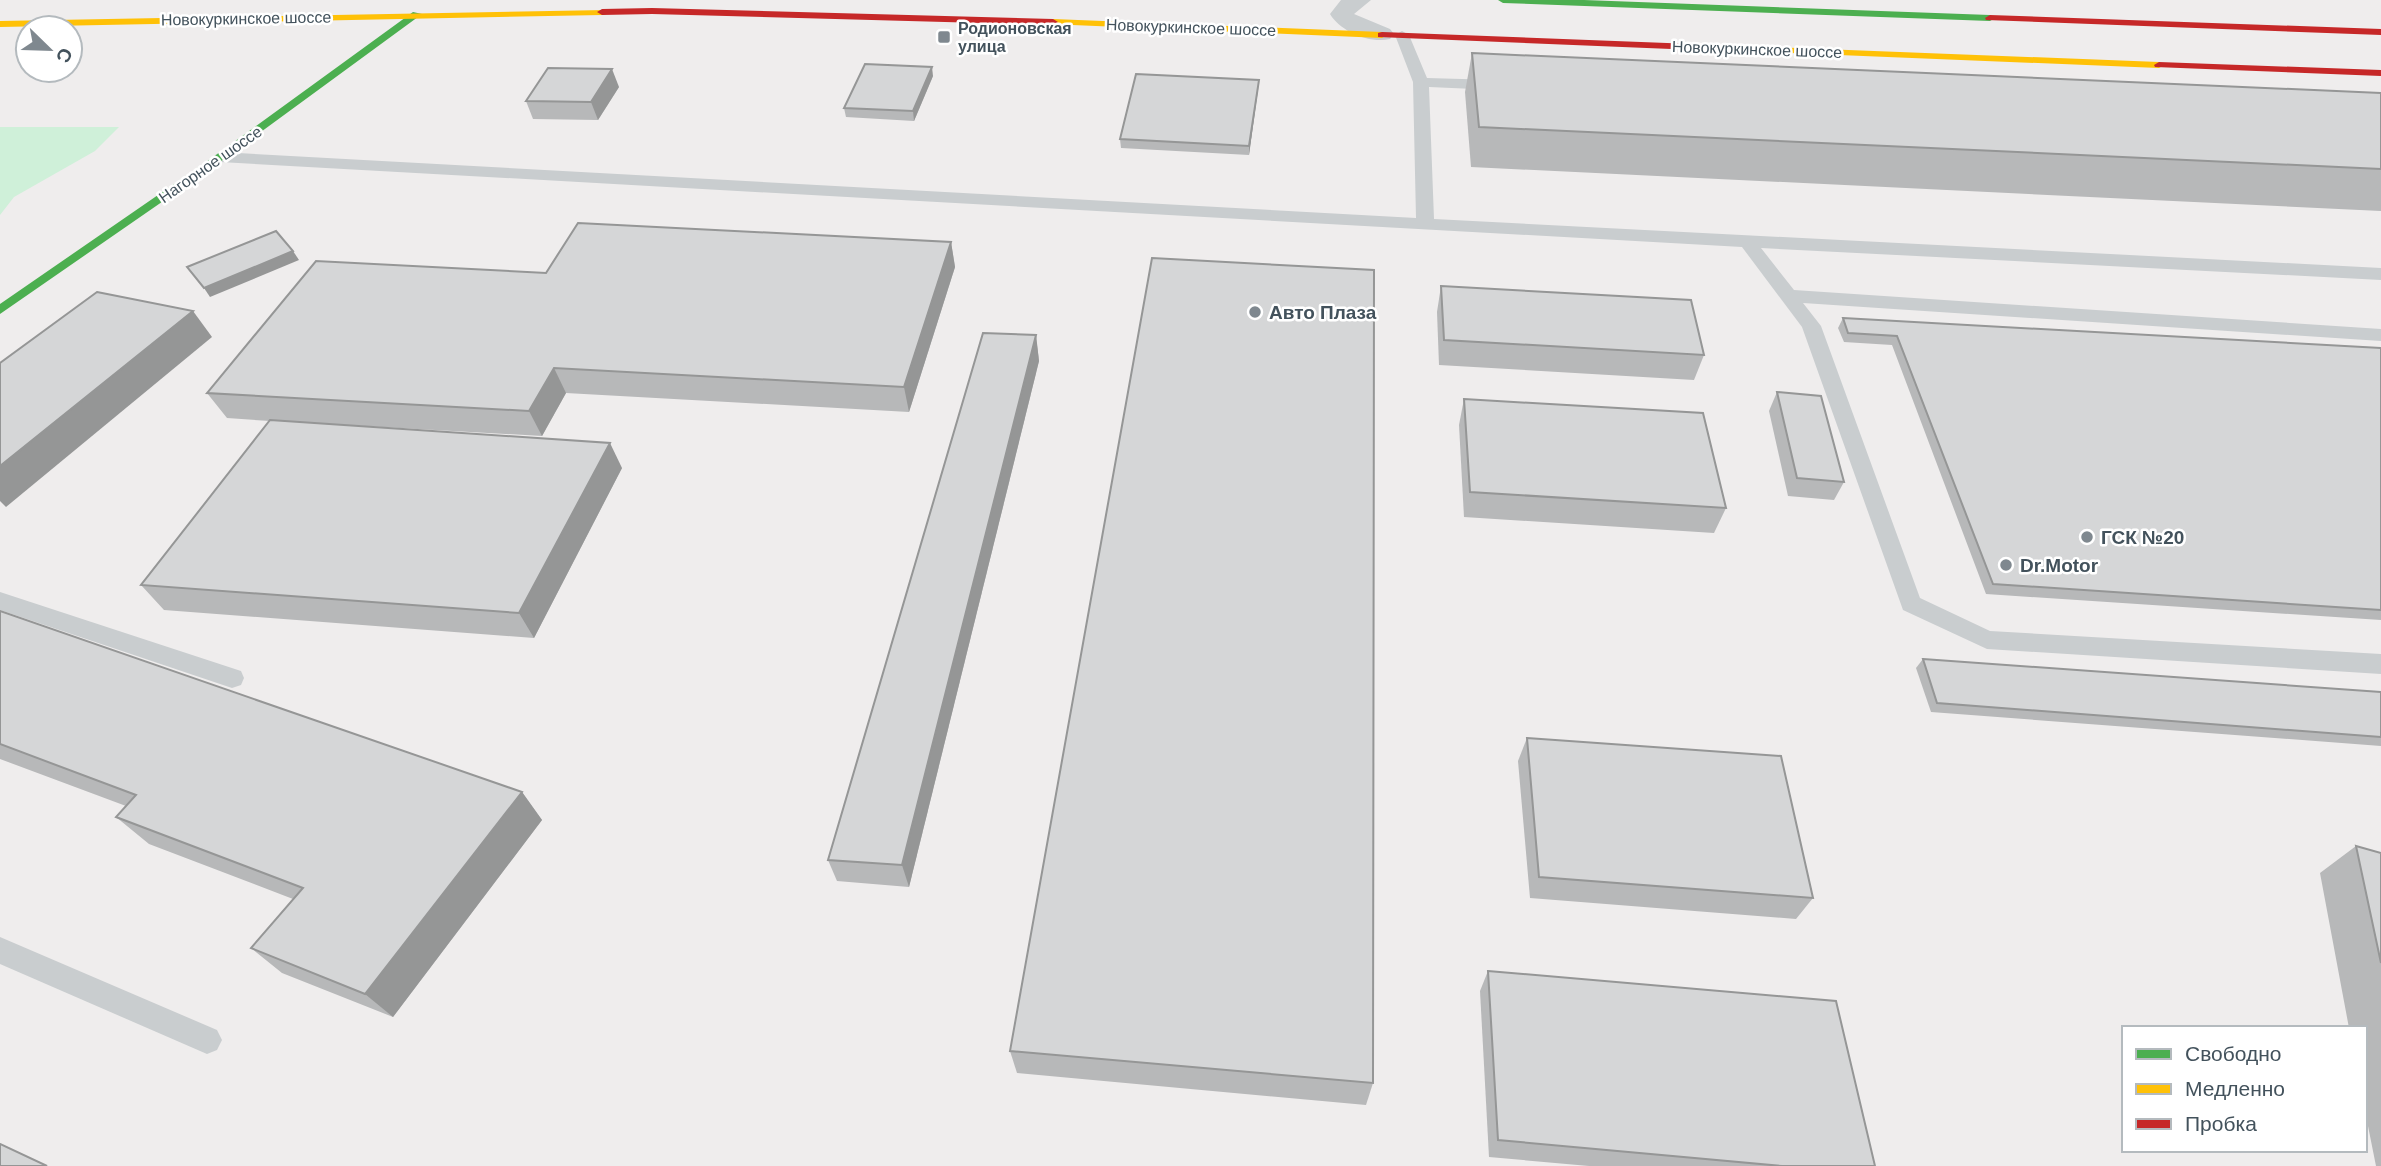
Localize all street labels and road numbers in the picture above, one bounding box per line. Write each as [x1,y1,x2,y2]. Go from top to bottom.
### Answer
street label: Новокуркинское шоссе [161,9,331,28]
street label: Новокуркинское шоссе [1106,16,1277,39]
street label: Новокуркинское шоссе [1672,38,1843,61]
street label: Нагорное шоссе [156,123,265,206]

